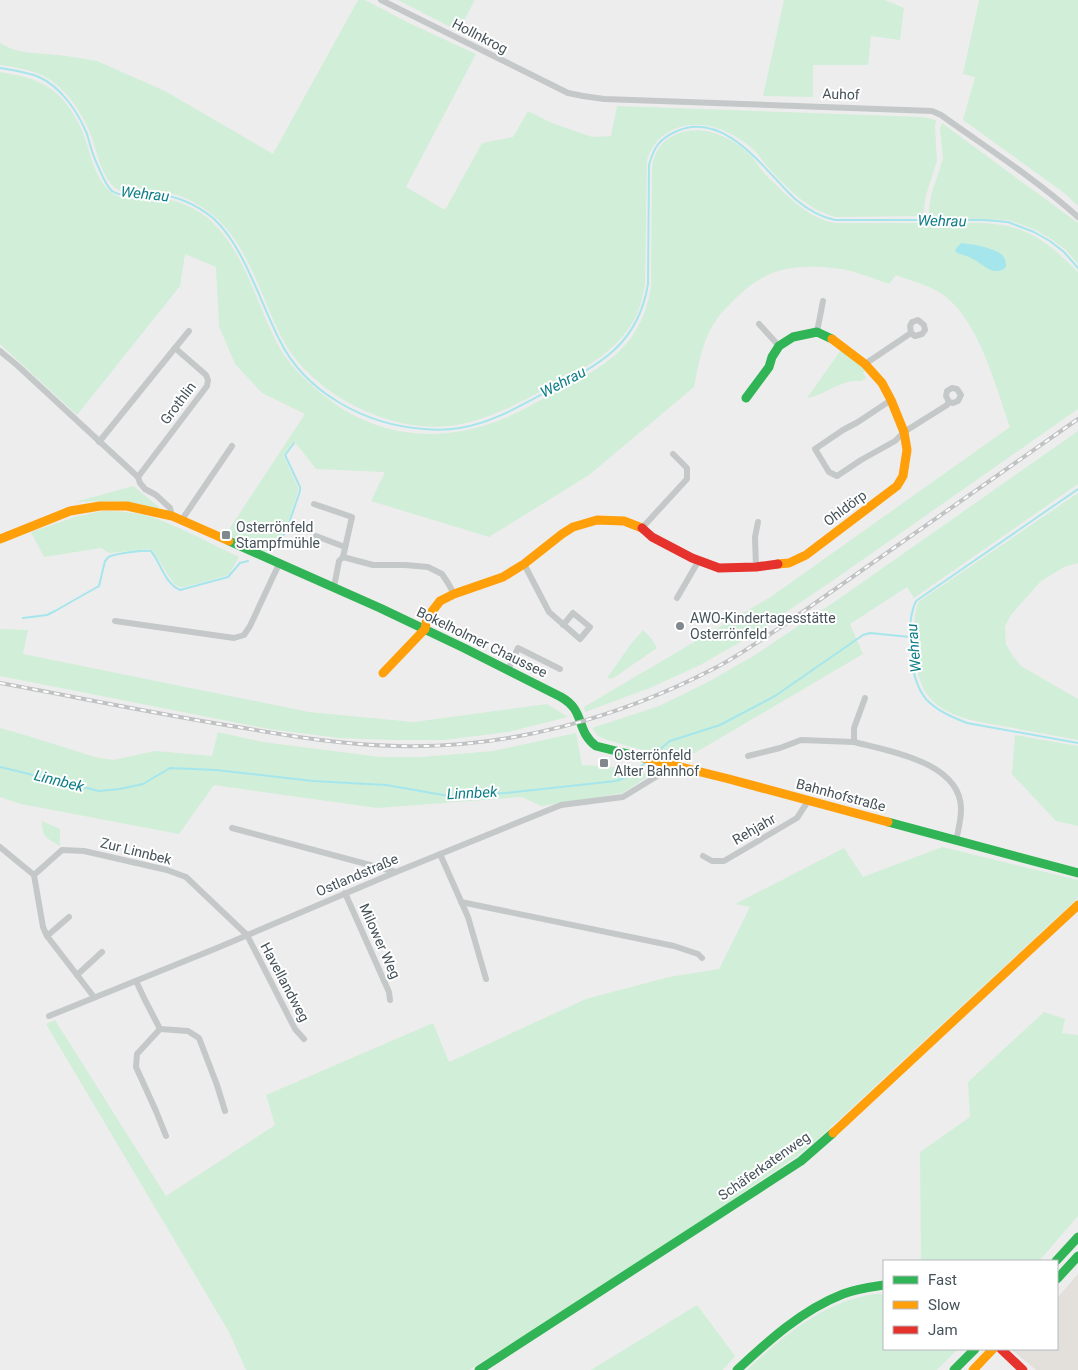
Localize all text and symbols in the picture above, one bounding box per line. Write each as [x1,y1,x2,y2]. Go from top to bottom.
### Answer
street label: Hollnkrog [450,15,510,57]
street label: Auhof [822,85,860,103]
water label: Wehrau [120,182,170,206]
water label: Wehrau [917,212,967,230]
water label: Wehrau [537,363,589,401]
street label: Grothlin [157,379,199,427]
street label: Ohldörp [821,487,870,529]
place label: Osterrönfeld Stampfmühle [236,519,320,551]
marker: Osterrönfeld Stampfmühle [220,529,232,541]
street label: Bokelholmer Chaussee [414,603,550,681]
place label: AWO-Kindertagesstätte Osterrönfeld [690,610,836,642]
marker: AWO-Kindertagesstätte Osterrönfeld [674,620,686,632]
water label: Wehrau [903,623,925,673]
place label: Osterrönfeld Alter Bahnhof [614,747,699,779]
marker: Osterrönfeld Alter Bahnhof [598,757,610,769]
water label: Linnbek [32,766,86,796]
street label: Bahnhofstraße [795,775,887,815]
water label: Linnbek [446,783,498,803]
street label: Rehjahr [730,810,779,848]
street label: Zur Linnbek [99,834,174,868]
street label: Ostlandstraße [313,850,401,900]
street label: Milower Weg [356,901,404,981]
street label: Havellandweg [257,940,313,1024]
street label: Schäferkatenweg [715,1128,813,1204]
legend [883,1260,1058,1350]
text: Fast [928,1271,957,1289]
text: Slow [928,1296,960,1314]
text: Jam [928,1321,958,1339]

